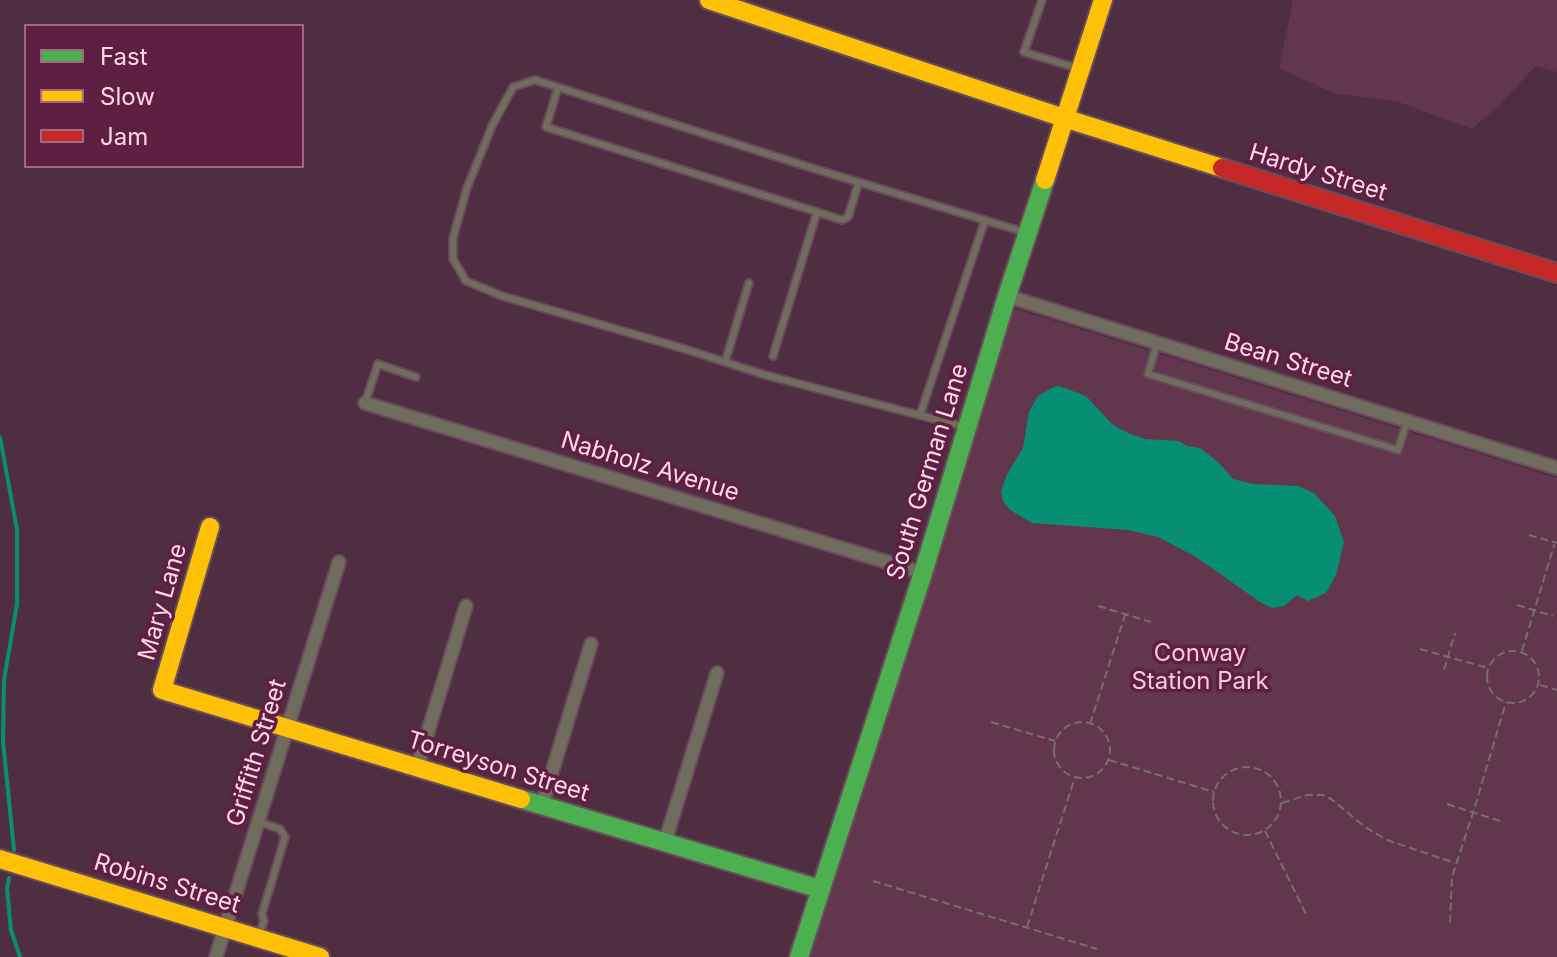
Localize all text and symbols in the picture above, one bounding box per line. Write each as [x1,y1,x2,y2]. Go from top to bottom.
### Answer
legend [24,24,304,168]
text: Fast [100,42,148,71]
text: Slow [100,82,155,111]
text: Jam [100,122,148,151]
street label: Hardy Street [1246,138,1390,208]
street label: Bean Street [1221,328,1355,394]
street label: South German Lane [881,360,975,584]
street label: Nabholz Avenue [557,426,743,508]
street label: Mary Lane [133,540,193,664]
park label: Conway Station Park [1131,640,1269,696]
street label: Griffith Street [221,676,293,830]
street label: Torreyson Street [404,726,592,808]
street label: Robins Street [90,848,244,920]

